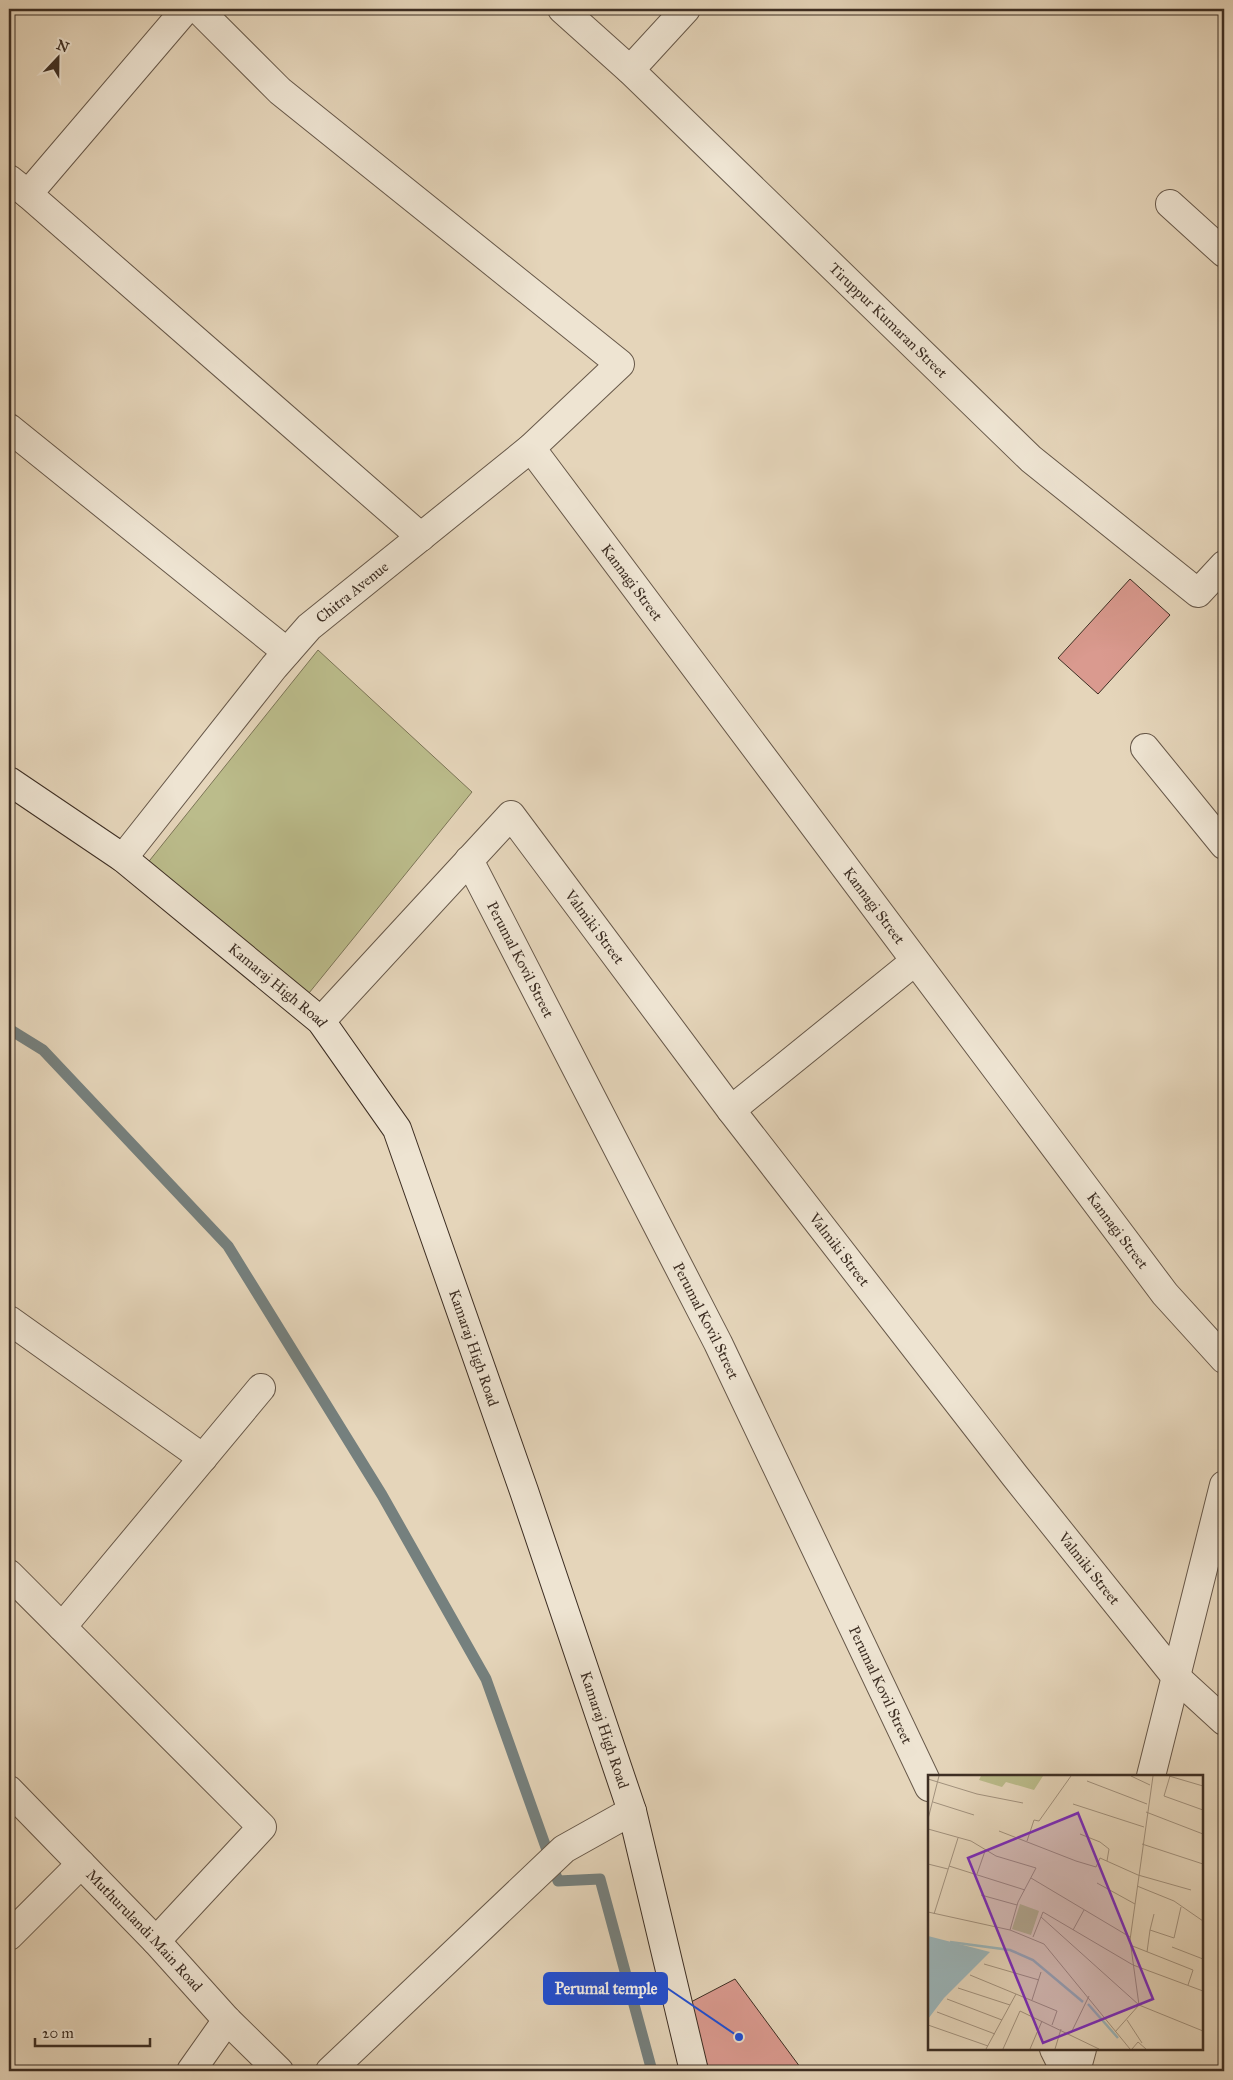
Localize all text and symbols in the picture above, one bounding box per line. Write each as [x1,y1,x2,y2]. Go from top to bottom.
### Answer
north arrow [32,32,82,82]
text: N [54,36,71,57]
street label: Tiruppur Kumaran Street [825,259,952,382]
street label: Kannagi Street [597,541,667,625]
street label: Chitra Avenue [312,558,392,627]
street label: Kannagi Street [839,864,909,948]
street label: Valmiki Street [560,886,628,968]
street label: Perumal Kovil Street [483,898,558,1021]
street label: Kamaraj High Road [225,940,332,1031]
street label: Kannagi Street [1083,1189,1152,1273]
street label: Valmiki Street [805,1209,874,1290]
street label: Perumal Kovil Street [669,1259,743,1383]
street label: Kamaraj High Road [445,1287,503,1409]
street label: Valmiki Street [1054,1528,1124,1609]
street label: Perumal Kovil Street [845,1623,916,1747]
street label: Kamaraj High Road [577,1669,633,1791]
inset map [928,1775,1203,2050]
street label: Muthurulandi Main Road [82,1866,206,1996]
callout: Perumal temple [544,1973,667,2004]
text: Perumal temple [555,1979,658,1999]
scale bar [35,2015,150,2047]
text: 20 m [42,2024,74,2042]

